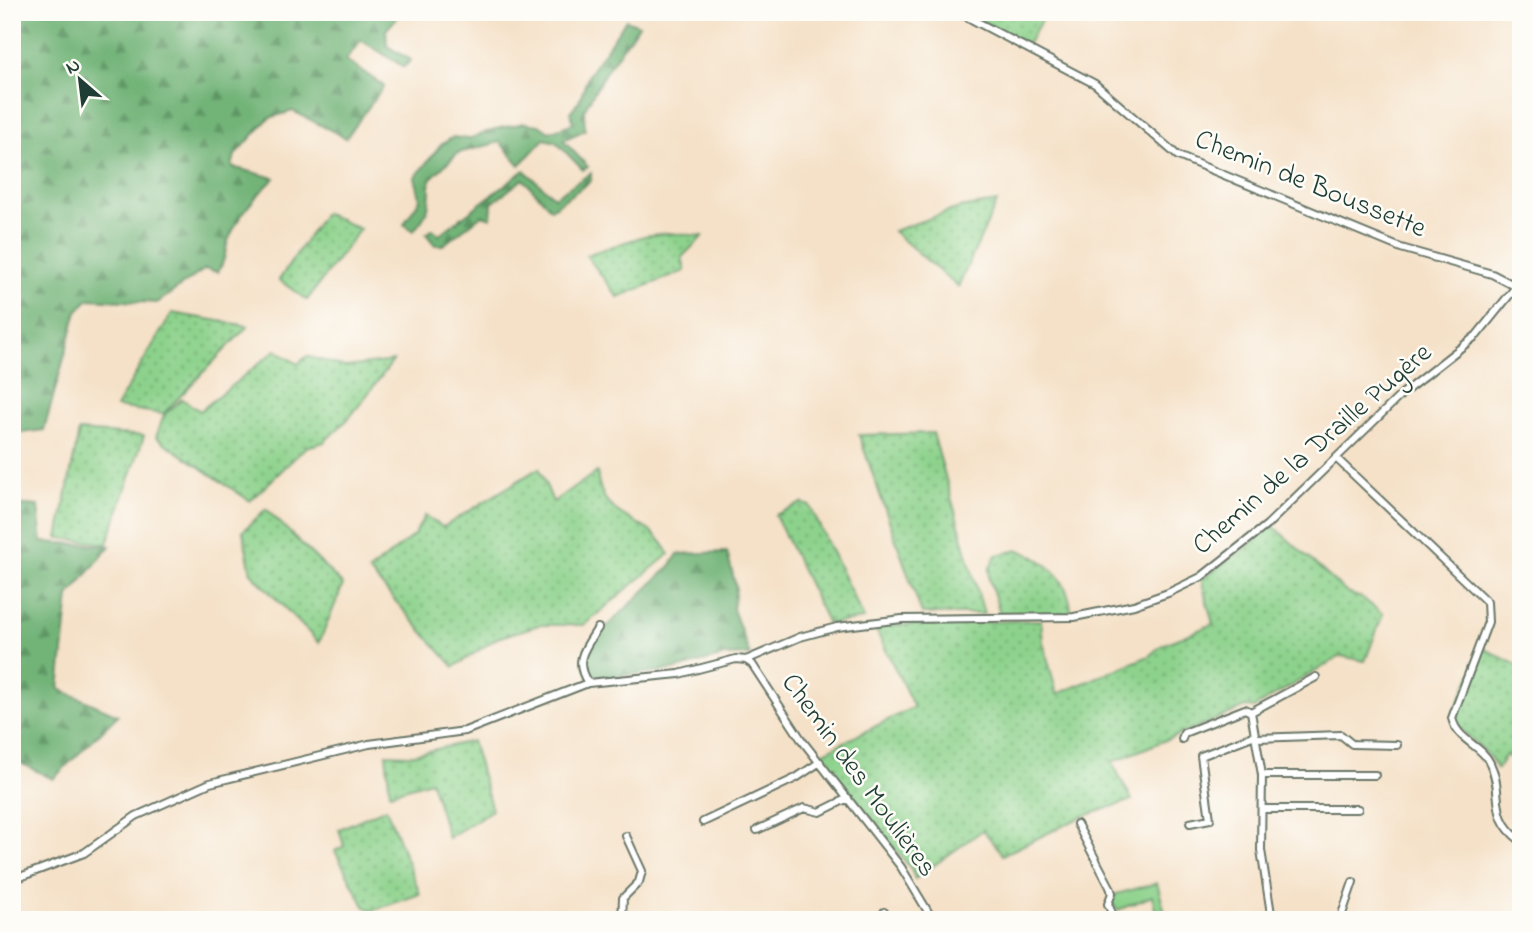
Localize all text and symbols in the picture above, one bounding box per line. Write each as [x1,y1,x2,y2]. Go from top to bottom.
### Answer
north arrow [46,46,116,116]
text: N [61,52,85,82]
street label: Chemin de Boussette [1188,120,1432,250]
street label: Chemin de la Draille Pugère [1184,334,1442,566]
street label: Chemin des Moulières [770,665,946,887]

